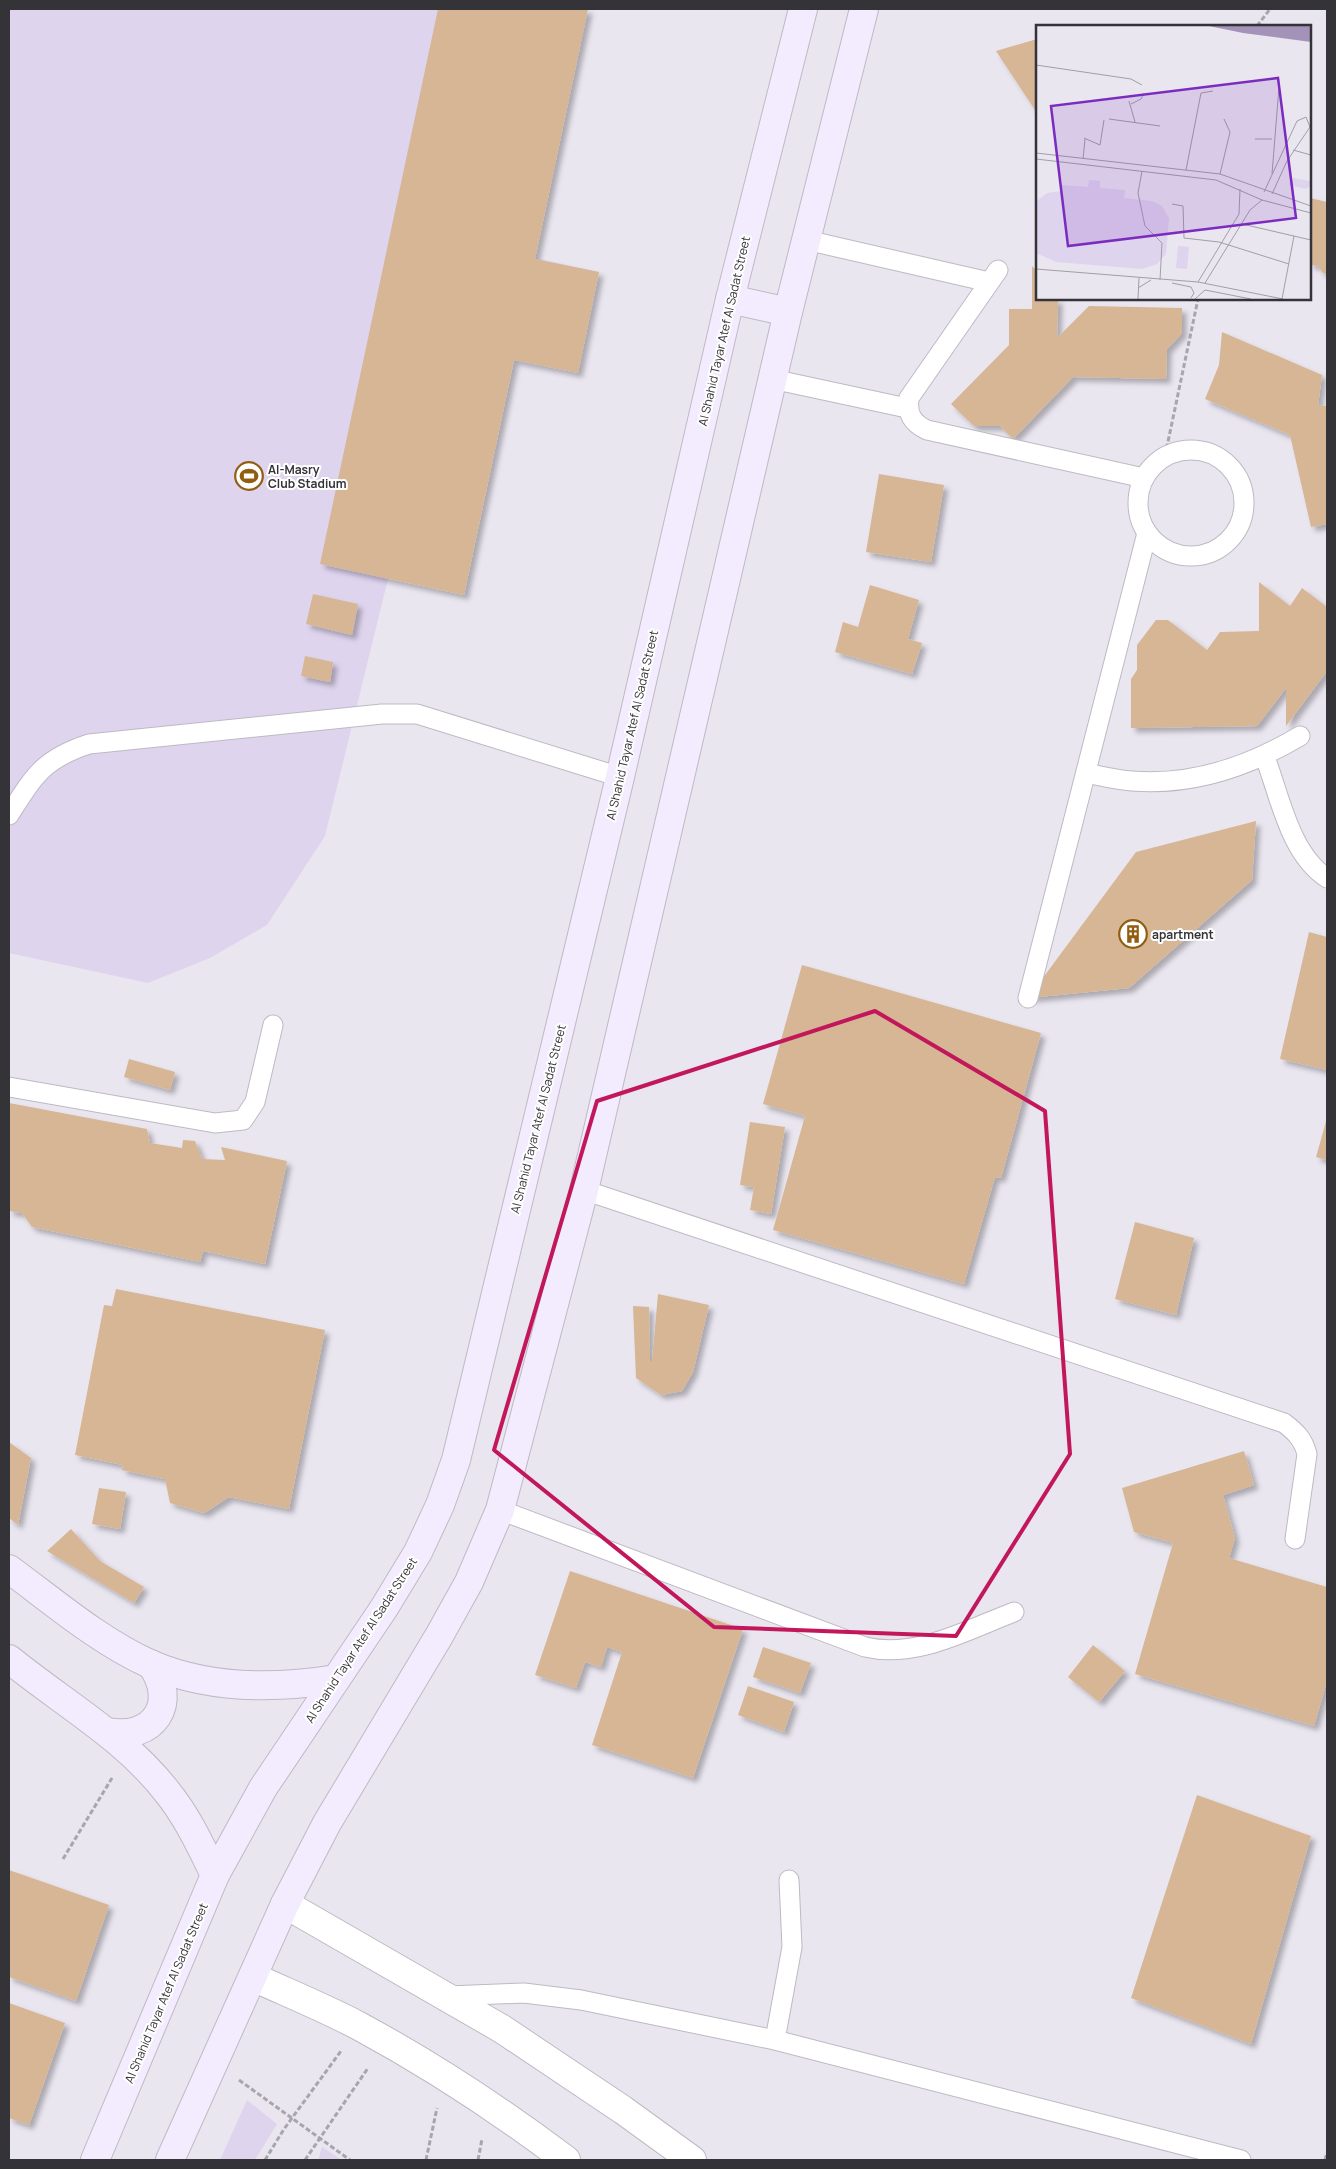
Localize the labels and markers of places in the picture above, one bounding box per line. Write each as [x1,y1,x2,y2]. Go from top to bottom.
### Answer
sports icon: Al-Masry Club Stadium [234,461,264,491]
place label: Al-Masry Club Stadium [268,461,347,492]
building icon: apartment [1118,919,1148,949]
place label: apartment [1152,926,1214,943]

